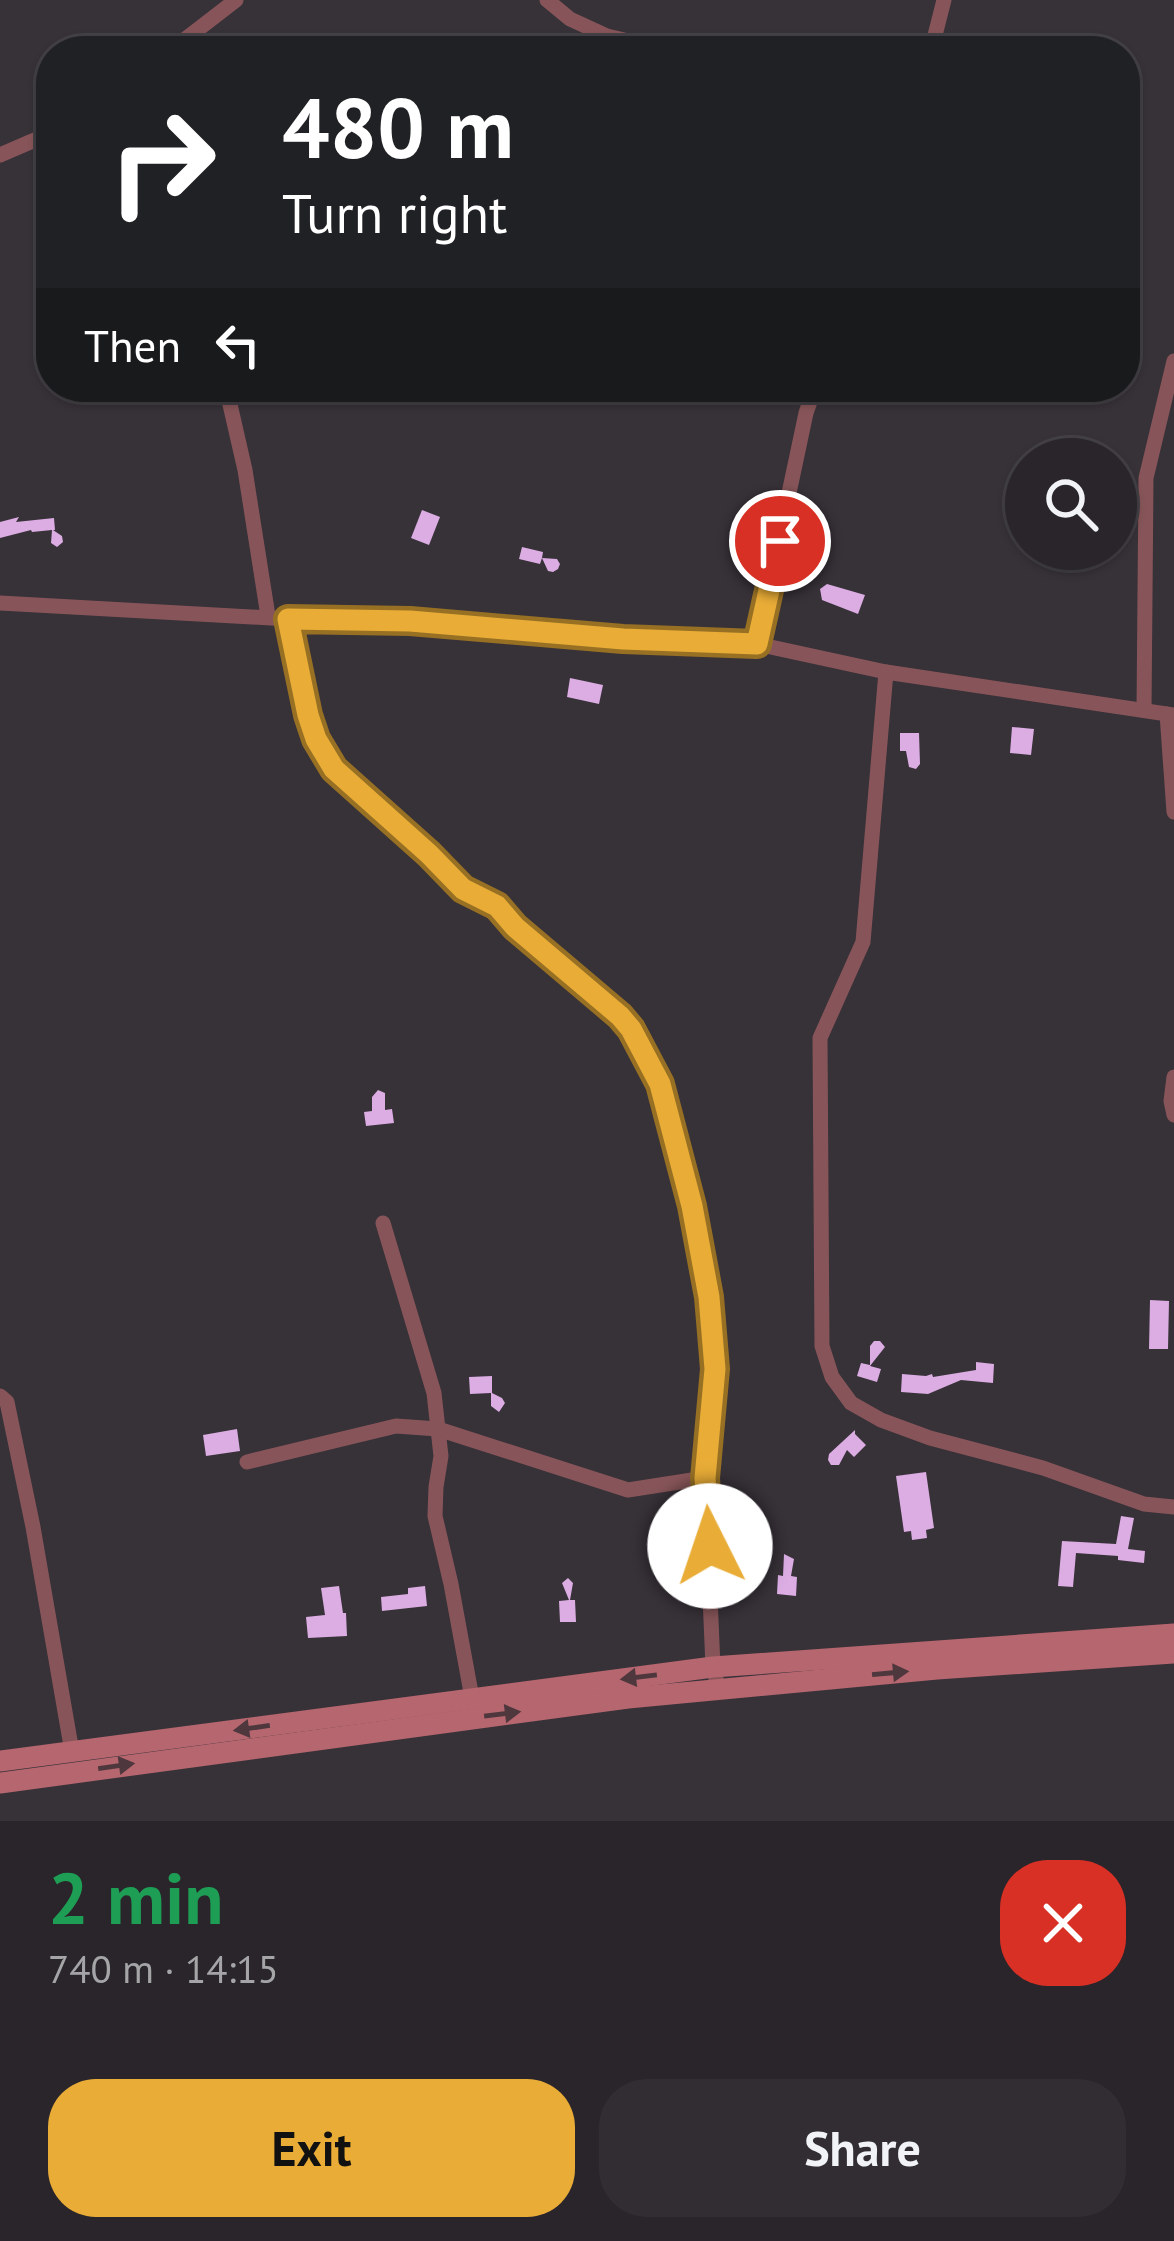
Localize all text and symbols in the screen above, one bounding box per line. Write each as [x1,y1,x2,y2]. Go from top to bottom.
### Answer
text: 480 m [282,72,514,181]
icon: right [84,84,240,240]
text: Turn right [282,178,507,248]
icon: left [205,312,271,378]
text: Then [84,316,181,374]
map controls [1005,438,1137,570]
button: search [1005,438,1137,570]
pin [729,490,831,592]
icon: arrive [747,508,813,574]
position arrow [647,1483,773,1609]
one-way arrow [872,1663,909,1682]
one-way arrow [620,1667,657,1686]
one-way arrow [484,1705,522,1724]
one-way arrow [233,1718,270,1737]
one-way arrow [98,1757,135,1776]
text: 2 min [48,1851,224,1944]
button: close [1000,1860,1126,1986]
text: 740 m · 14:15 [48,1943,279,1994]
button: Exit [48,2079,575,2217]
button: Share [599,2079,1126,2217]

